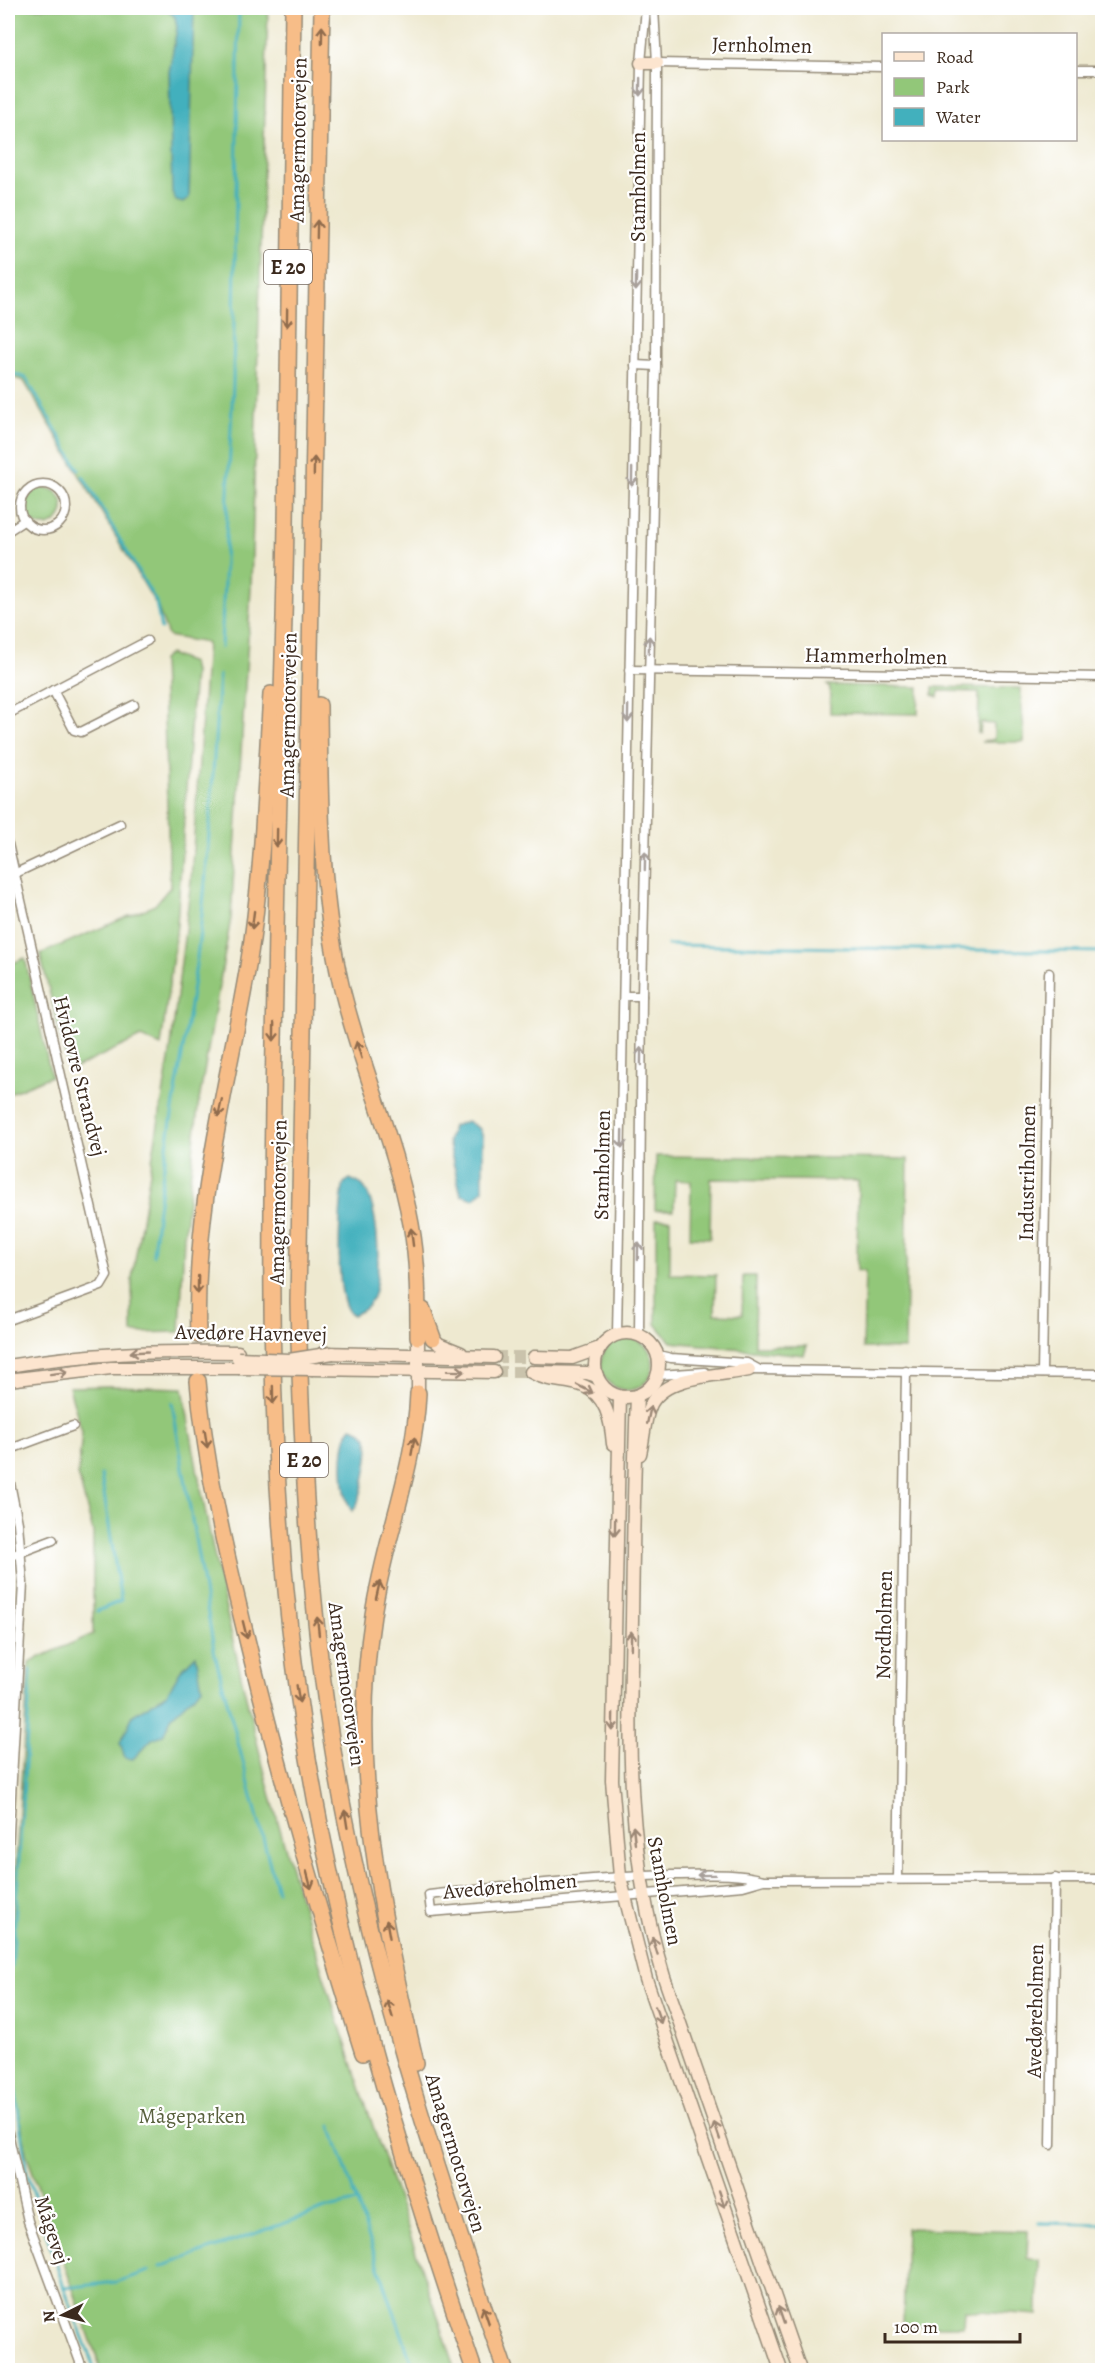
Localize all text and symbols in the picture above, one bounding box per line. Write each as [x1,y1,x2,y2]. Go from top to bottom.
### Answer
one-way arrow [316,25,327,45]
street label: Jernholmen [712,30,812,60]
legend [882,33,1077,141]
text: Road [936,45,974,69]
street label: Amagermotorvejen [283,57,313,224]
text: Park [936,75,970,99]
one-way arrow [635,76,646,96]
text: Water [935,105,981,129]
street label: Stamholmen [624,132,652,242]
one-way arrow [312,220,323,240]
road number: E 20 [264,250,312,284]
one-way arrow [631,271,642,291]
one-way arrow [282,307,293,327]
one-way arrow [308,457,320,477]
one-way arrow [627,466,638,486]
street label: Amagermotorvejen [273,632,303,799]
one-way arrow [643,636,655,656]
street label: Hammerholmen [804,641,948,671]
one-way arrow [622,703,634,723]
one-way arrow [271,827,283,847]
one-way arrow [639,852,651,872]
one-way arrow [248,910,259,930]
street label: Hvidovre Strandvej [46,993,114,1159]
one-way arrow [268,1022,280,1042]
one-way arrow [353,1041,364,1060]
one-way arrow [636,1047,647,1067]
one-way arrow [214,1098,226,1117]
street label: Industriholmen [1012,1105,1042,1241]
street label: Stamholmen [587,1110,617,1220]
street label: Amagermotorvejen [263,1119,293,1286]
one-way arrow [616,1128,627,1148]
one-way arrow [407,1228,418,1247]
one-way arrow [633,1242,644,1262]
one-way arrow [192,1275,204,1295]
street label: Avedøre Havnevej [174,1318,327,1348]
one-way arrow [130,1346,150,1357]
one-way arrow [446,1366,466,1377]
one-way arrow [49,1367,69,1378]
one-way arrow [576,1384,594,1396]
one-way arrow [267,1385,279,1405]
one-way arrow [644,1406,655,1426]
one-way arrow [200,1429,211,1448]
one-way arrow [407,1437,418,1457]
road number: E 20 [280,1443,328,1477]
one-way arrow [609,1517,621,1537]
street label: Nordholmen [869,1570,899,1680]
one-way arrow [373,1581,384,1600]
street label: Amagermotorvejen [321,1599,372,1768]
one-way arrow [312,1617,323,1637]
one-way arrow [239,1620,251,1639]
one-way arrow [625,1631,637,1651]
one-way arrow [293,1684,304,1704]
one-way arrow [607,1712,618,1732]
one-way arrow [340,1810,351,1829]
one-way arrow [628,1826,639,1845]
street label: Stamholmen [641,1834,689,1948]
street label: Avedøreholmen [441,1866,578,1906]
one-way arrow [696,1869,716,1880]
one-way arrow [304,1870,315,1889]
one-way arrow [382,1920,393,1940]
one-way arrow [649,1937,660,1956]
street label: Avedøreholmen [1020,1944,1050,2079]
one-way arrow [384,2000,395,2019]
one-way arrow [654,2005,665,2024]
street label: Amagermotorvejen [418,2069,494,2236]
park label: Mågeparken [138,2102,246,2130]
one-way arrow [711,2122,722,2141]
one-way arrow [717,2189,728,2208]
street label: Mågevej [28,2192,76,2268]
north arrow [33,2285,93,2345]
one-way arrow [480,2306,491,2325]
one-way arrow [774,2306,785,2325]
scale bar [885,2306,1020,2344]
text: N [37,2309,61,2323]
text: 100 m [894,2315,938,2339]

